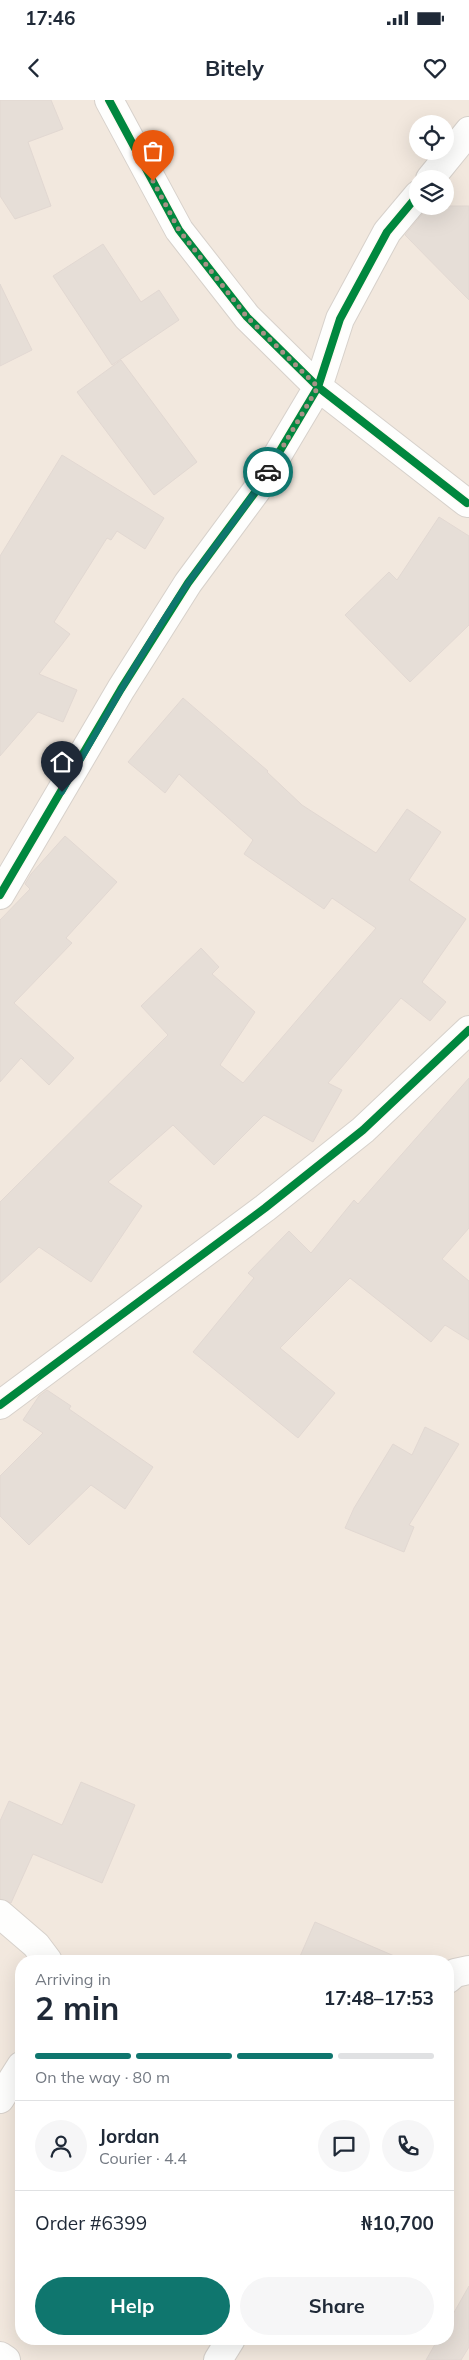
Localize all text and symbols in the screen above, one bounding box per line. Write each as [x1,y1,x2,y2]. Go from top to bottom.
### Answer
text: 17:46 [25,6,75,30]
icon: back [20,54,48,82]
text: Bitely [205,54,264,82]
icon: heart [421,54,449,82]
map controls [409,115,454,215]
button: locate [409,115,454,160]
pin [132,130,174,181]
icon: bag [139,137,167,165]
button: layers [409,170,454,215]
courier [243,447,293,497]
icon: car [254,458,282,486]
pin [41,741,83,792]
icon: home [48,748,76,776]
text: Arriving in [35,1969,111,1989]
text: 17:48–17:53 [324,1986,434,2010]
text: 2 min [35,1988,119,2028]
text: On the way · 80 m [35,2067,170,2087]
button: person [35,2120,87,2172]
button: chat [318,2120,370,2172]
button: phone [382,2120,434,2172]
text: Jordan [99,2124,159,2148]
text: Courier · 4.4 [99,2148,187,2168]
text: Order #6399 [35,2211,147,2235]
text: ₦10,700 [361,2211,434,2235]
button: Help [35,2277,230,2335]
button: Share [240,2277,434,2335]

